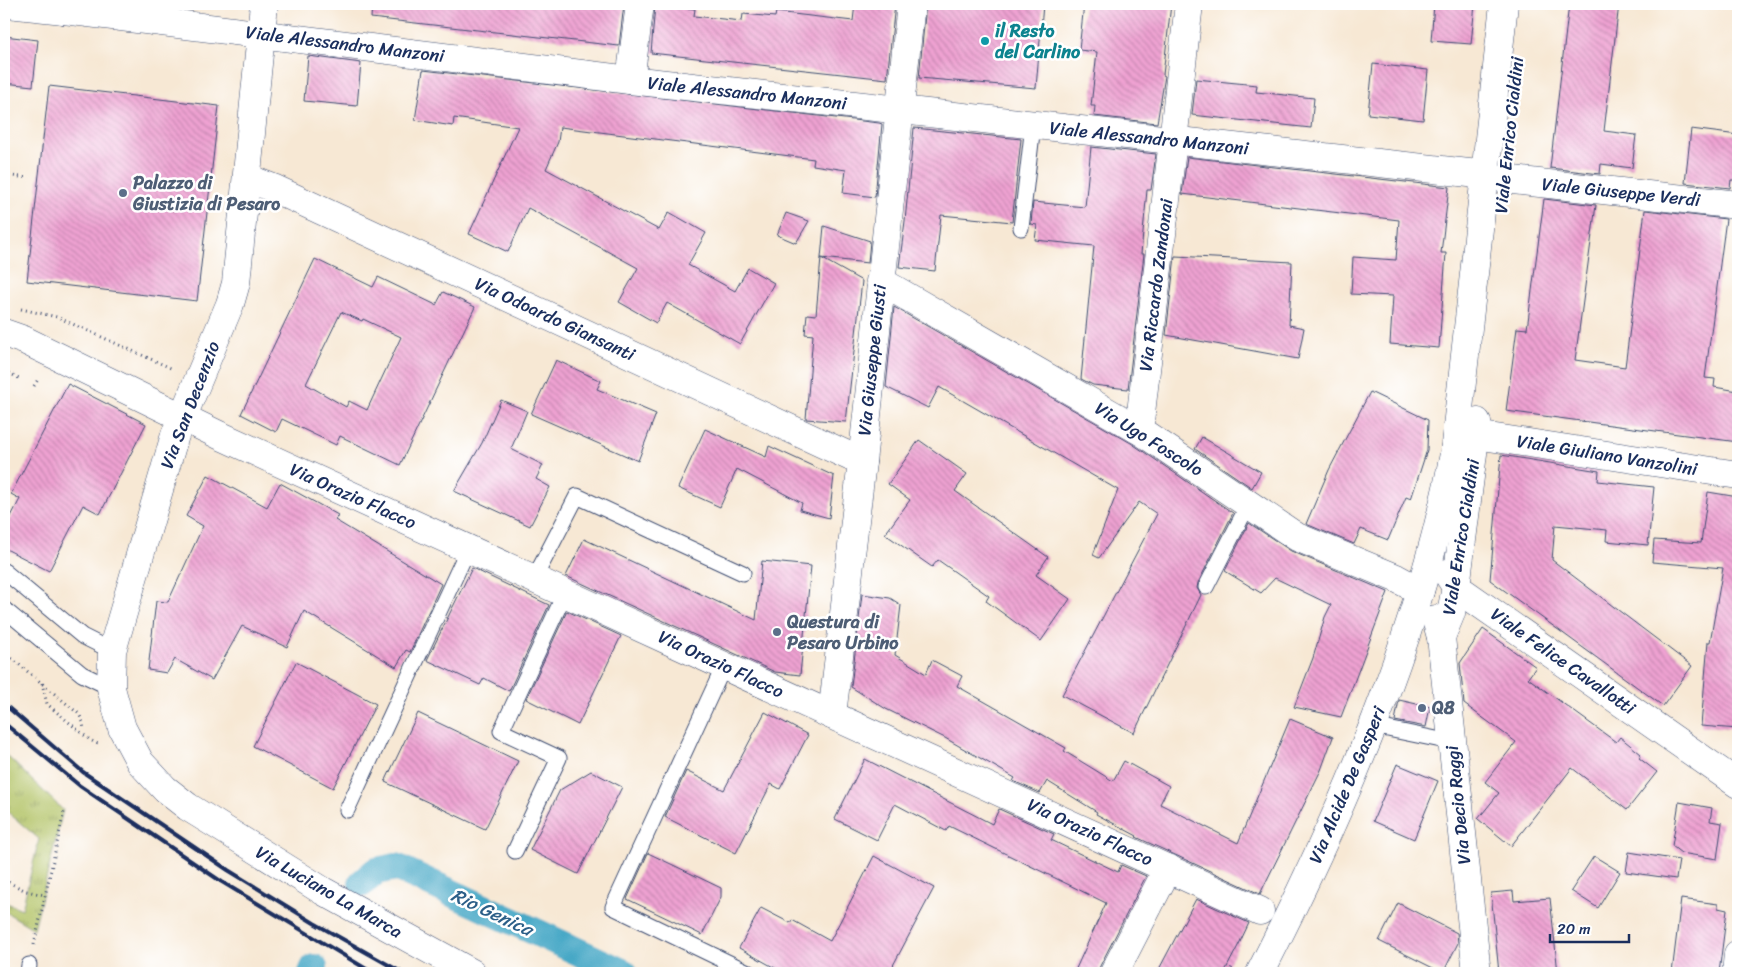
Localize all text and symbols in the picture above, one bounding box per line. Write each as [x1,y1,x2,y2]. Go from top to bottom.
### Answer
place label: il Resto del Carlino [995,15,1081,68]
street label: Viale Alessandro Manzoni [244,16,447,72]
marker: il Resto del Carlino [979,35,991,47]
street label: Viale Enrico Cialdini [1485,54,1533,215]
street label: Viale Alessandro Manzoni [646,67,849,119]
street label: Viale Alessandro Manzoni [1048,112,1251,164]
place label: Palazzo di Giustizia di Pesaro [132,167,280,220]
street label: Viale Giuseppe Verdi [1540,168,1703,216]
marker: Palazzo di Giustizia di Pesaro [117,187,129,199]
street label: Via Riccardo Zandonai [1130,196,1183,373]
street label: Via Odoardo Giansanti [469,268,642,371]
street label: Via Giuseppe Giusti [848,282,896,437]
street label: Via San Decenzio [151,336,229,474]
street label: Via Ugo Foscolo [1088,393,1210,485]
street label: Viale Giuliano Vanzolini [1514,425,1701,485]
street label: Via Orazio Flacco [284,454,422,538]
street label: Viale Enrico Cialdini [1433,456,1489,617]
street label: Viale Felice Cavallotti [1484,599,1643,724]
place label: Questura di Pesaro Urbino [787,606,899,659]
street label: Via Orazio Flacco [653,621,789,707]
marker: Questura di Pesaro Urbino [771,626,783,638]
place label: Q8 [1432,692,1455,724]
street label: Via Alcide De Gasperi [1299,700,1395,869]
marker: Q8 [1416,702,1428,714]
street label: Via Decio Raggi [1436,743,1480,866]
street label: Via Orazio Flacco [1022,789,1158,875]
street label: Via Luciano La Marca [249,837,409,947]
water label: Rio Genica [446,879,541,946]
scale bar [1550,912,1628,944]
text: 20 m [1557,916,1591,942]

